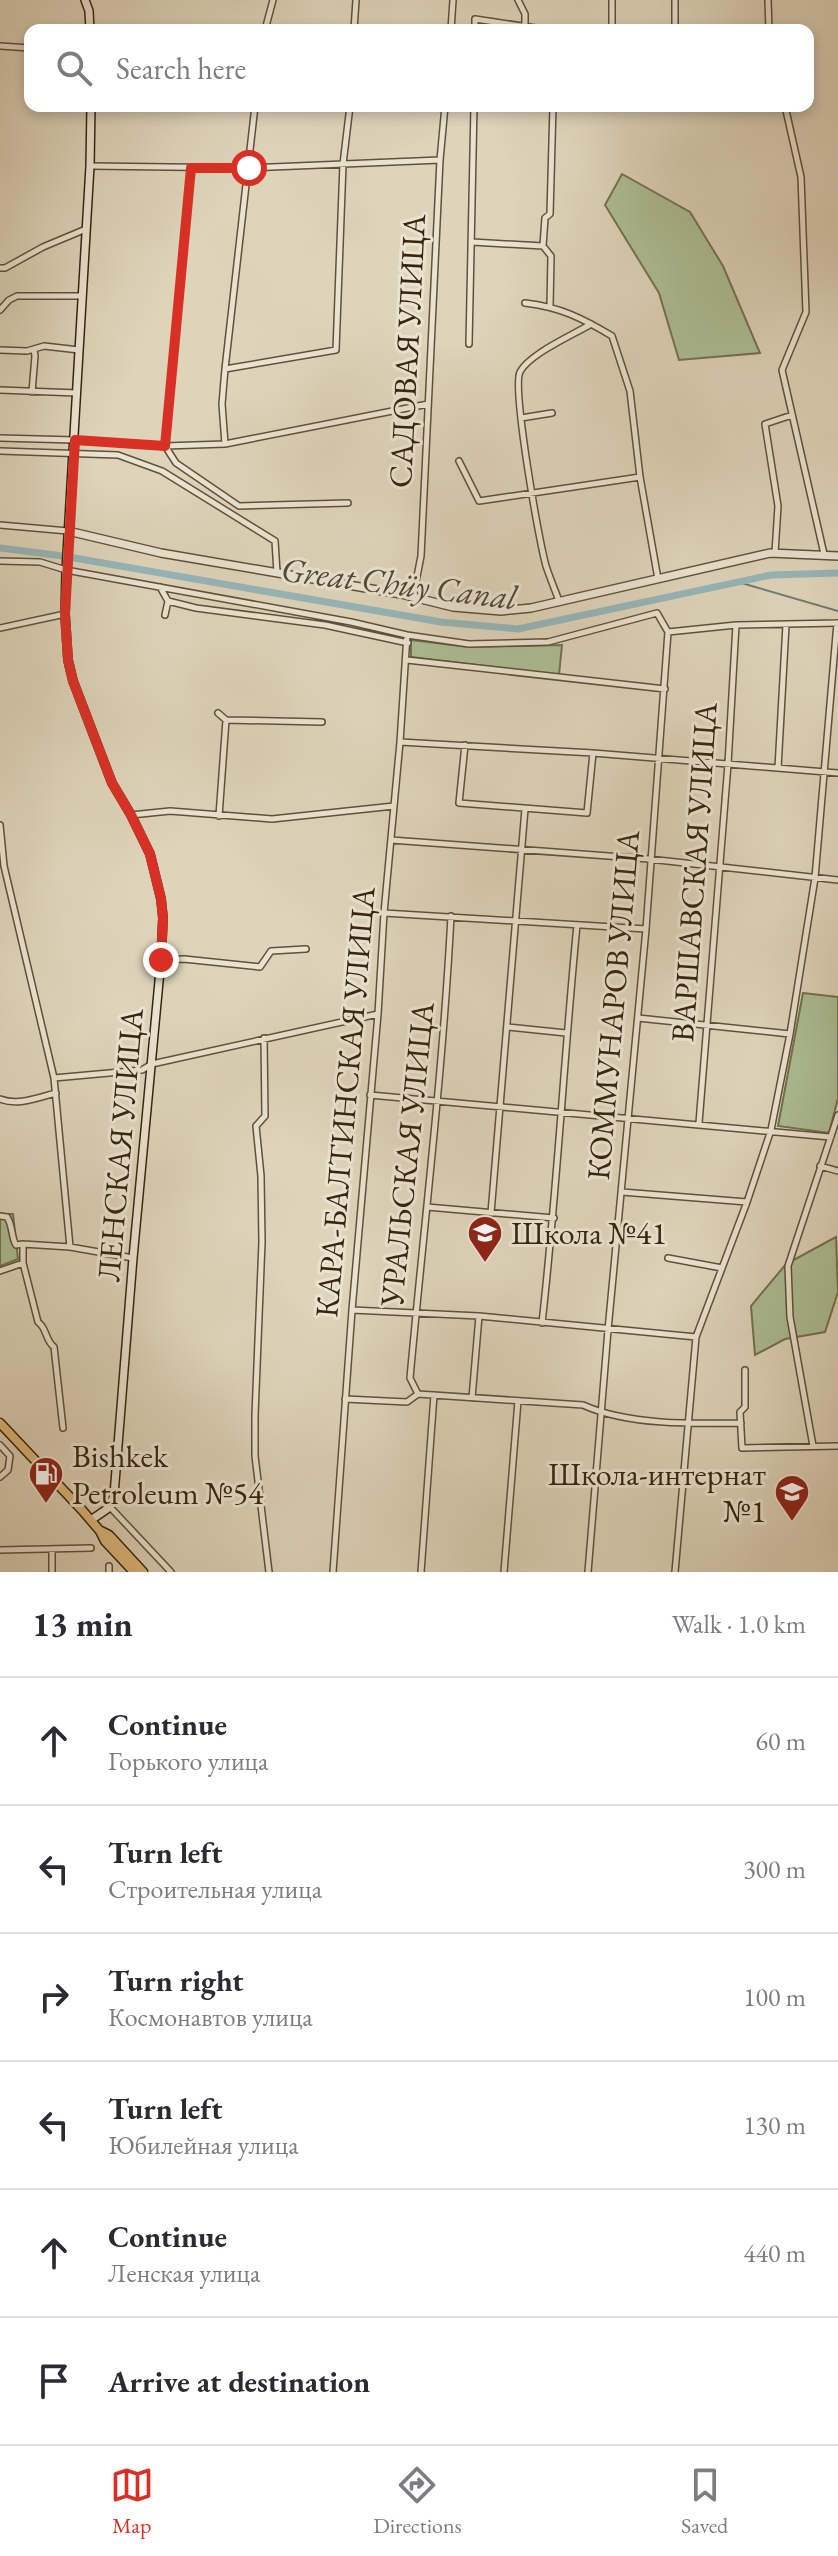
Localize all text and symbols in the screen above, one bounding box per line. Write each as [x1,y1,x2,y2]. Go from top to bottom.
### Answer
search box [24,24,814,112]
icon: search [52,46,96,90]
text: Search here [116,49,246,88]
route start [231,150,267,186]
street label: САДОВАЯ УЛИЦА [379,212,435,489]
water label: Great Chüy Canal [278,547,521,619]
street label: ВАРШАВСКАЯ УЛИЦА [661,700,727,1043]
street label: КОММУНАРОВ УЛИЦА [577,827,649,1182]
street label: КАРА-БАЛТИНСКАЯ УЛИЦА [305,884,385,1319]
route end [143,942,179,978]
street label: УРАЛЬСКАЯ УЛИЦА [370,999,444,1309]
street label: ЛЕНСКАЯ УЛИЦА [87,1006,153,1283]
place label: Школа №41 [511,1212,667,1254]
school or university icon: Школа №41 [466,1214,504,1264]
place label: Bishkek Petroleum №54 [72,1435,264,1514]
place label: Школа-интернат №1 [548,1453,766,1532]
fuel station icon: Bishkek Petroleum №54 [27,1455,65,1505]
school or university icon: Школа-интернат №1 [773,1473,811,1523]
text: 13 min [32,1602,133,1646]
text: Walk · 1.0 km [672,1607,806,1641]
text: Continue [108,1705,227,1744]
icon: ahead [32,1719,76,1763]
text: 60 m [756,1724,806,1758]
text: Горького улица [108,1744,268,1778]
text: Turn left [108,1833,222,1872]
icon: left [32,1847,76,1891]
text: 300 m [743,1852,806,1886]
text: Строительная улица [108,1872,322,1906]
text: Turn right [108,1961,244,2000]
icon: right [32,1975,76,2019]
text: 100 m [743,1980,806,2014]
text: Космонавтов улица [108,2000,313,2034]
text: Turn left [108,2089,222,2128]
icon: left [32,2103,76,2147]
text: 130 m [743,2108,806,2142]
text: Юбилейная улица [108,2128,299,2162]
text: Continue [108,2217,227,2256]
icon: ahead [32,2231,76,2275]
text: 440 m [743,2236,806,2270]
text: Ленская улица [108,2256,260,2290]
icon: arrive [32,2359,76,2403]
text: Arrive at destination [108,2362,370,2401]
tab: Map [110,2463,154,2540]
tab: Directions [373,2463,462,2540]
tab: Saved [681,2463,728,2540]

